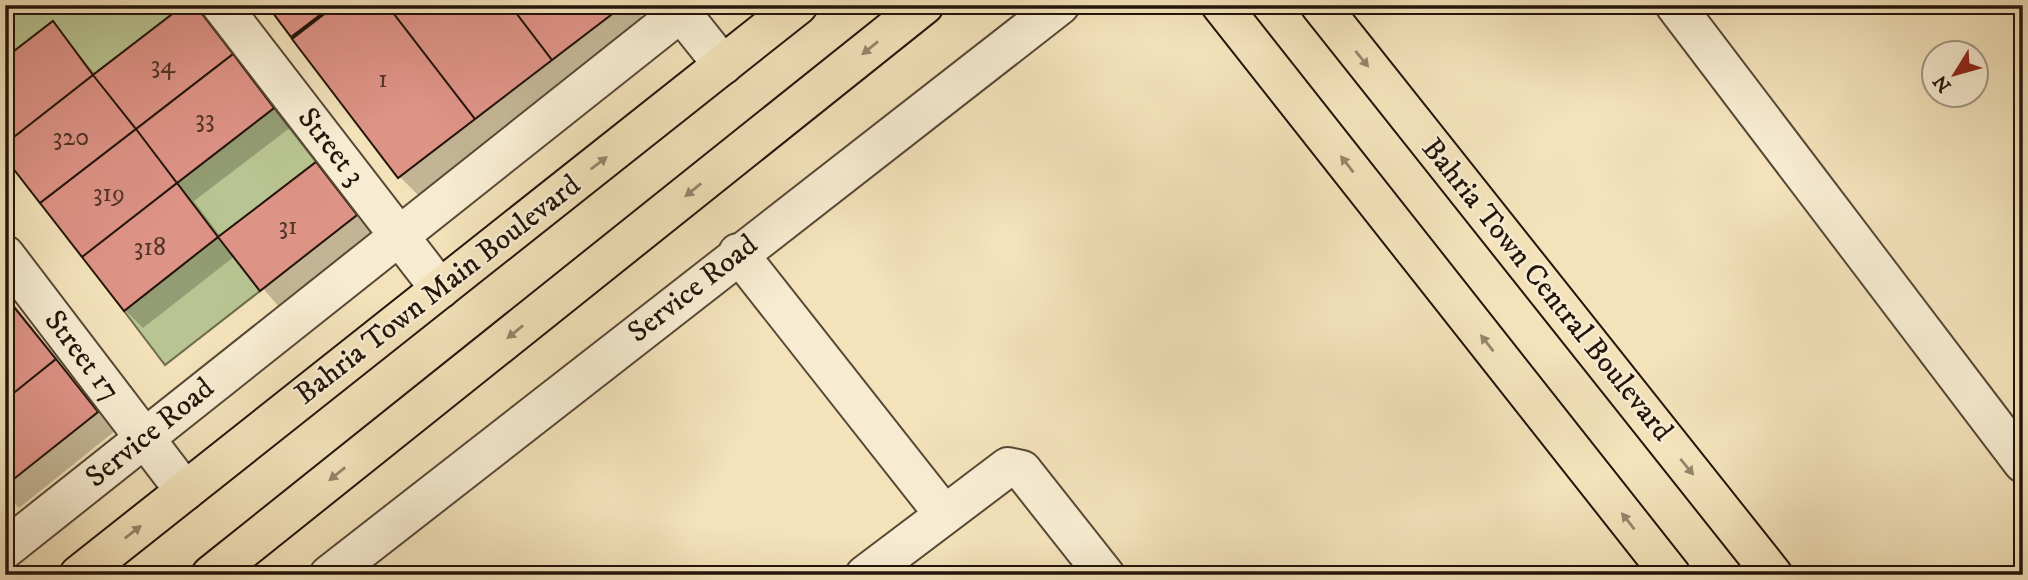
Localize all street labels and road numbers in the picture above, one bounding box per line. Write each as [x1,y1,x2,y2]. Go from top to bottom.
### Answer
street label: Street 3 [289,101,373,193]
street label: Bahria Town Central Boulevard [1413,131,1681,449]
street label: Bahria Town Main Boulevard [288,167,588,413]
street label: Service Road [621,227,765,351]
street label: Street 17 [36,303,128,409]
street label: Service Road [78,370,222,496]

